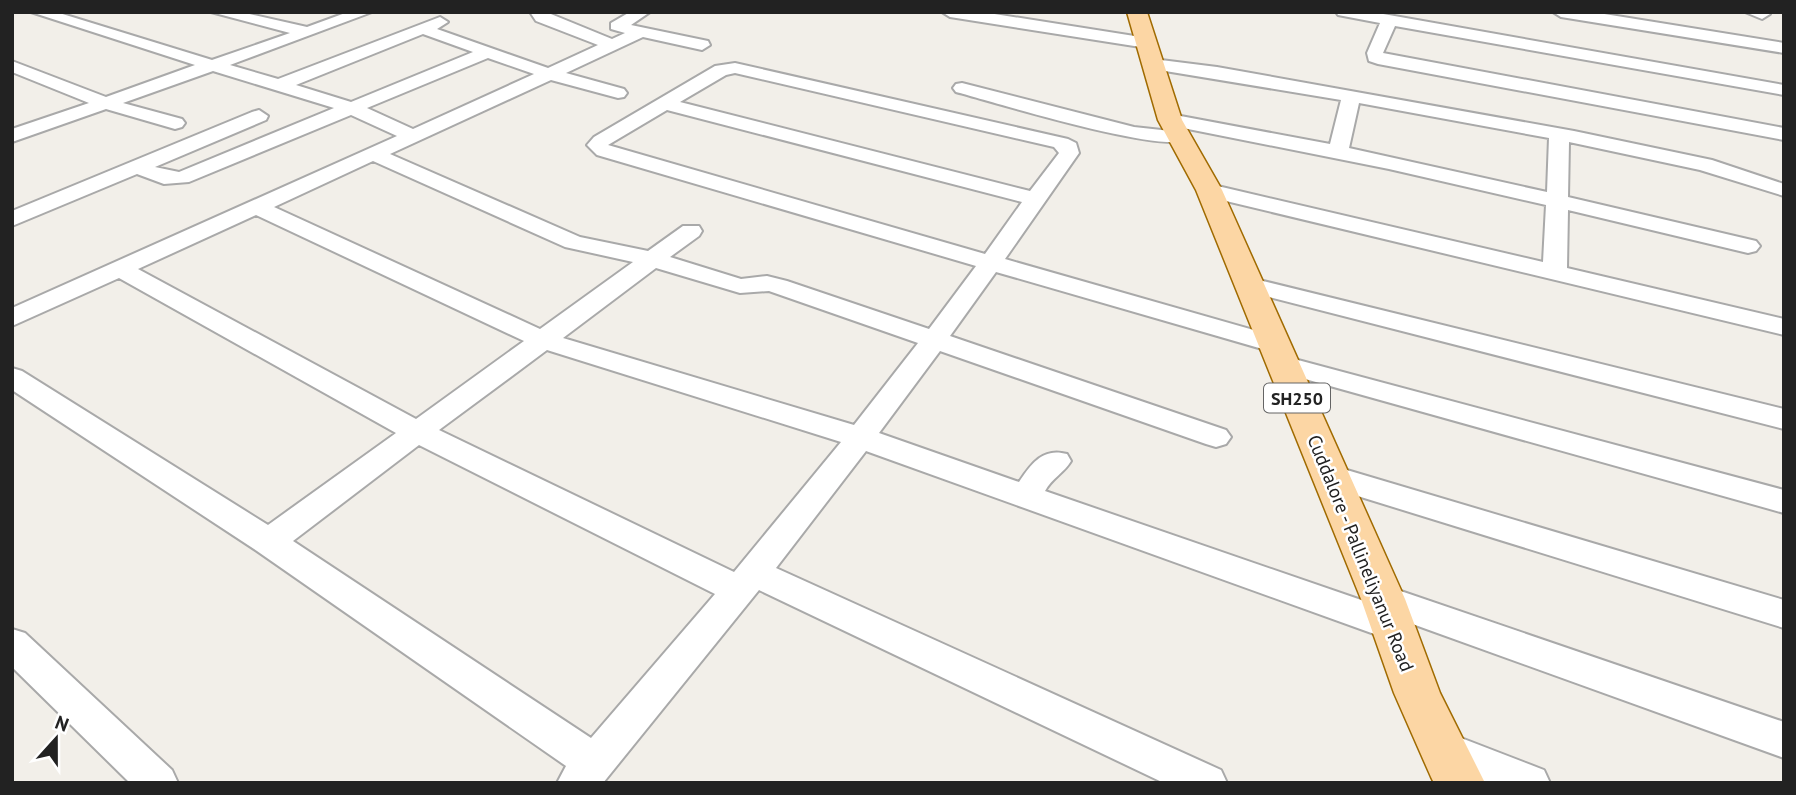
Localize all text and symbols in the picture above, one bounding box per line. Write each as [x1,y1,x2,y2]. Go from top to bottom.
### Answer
road number: SH250 [1264,384,1330,412]
street label: Cuddalore - Pallineliyanur Road [1302,431,1420,675]
north arrow [21,704,91,774]
text: N [52,710,72,737]

